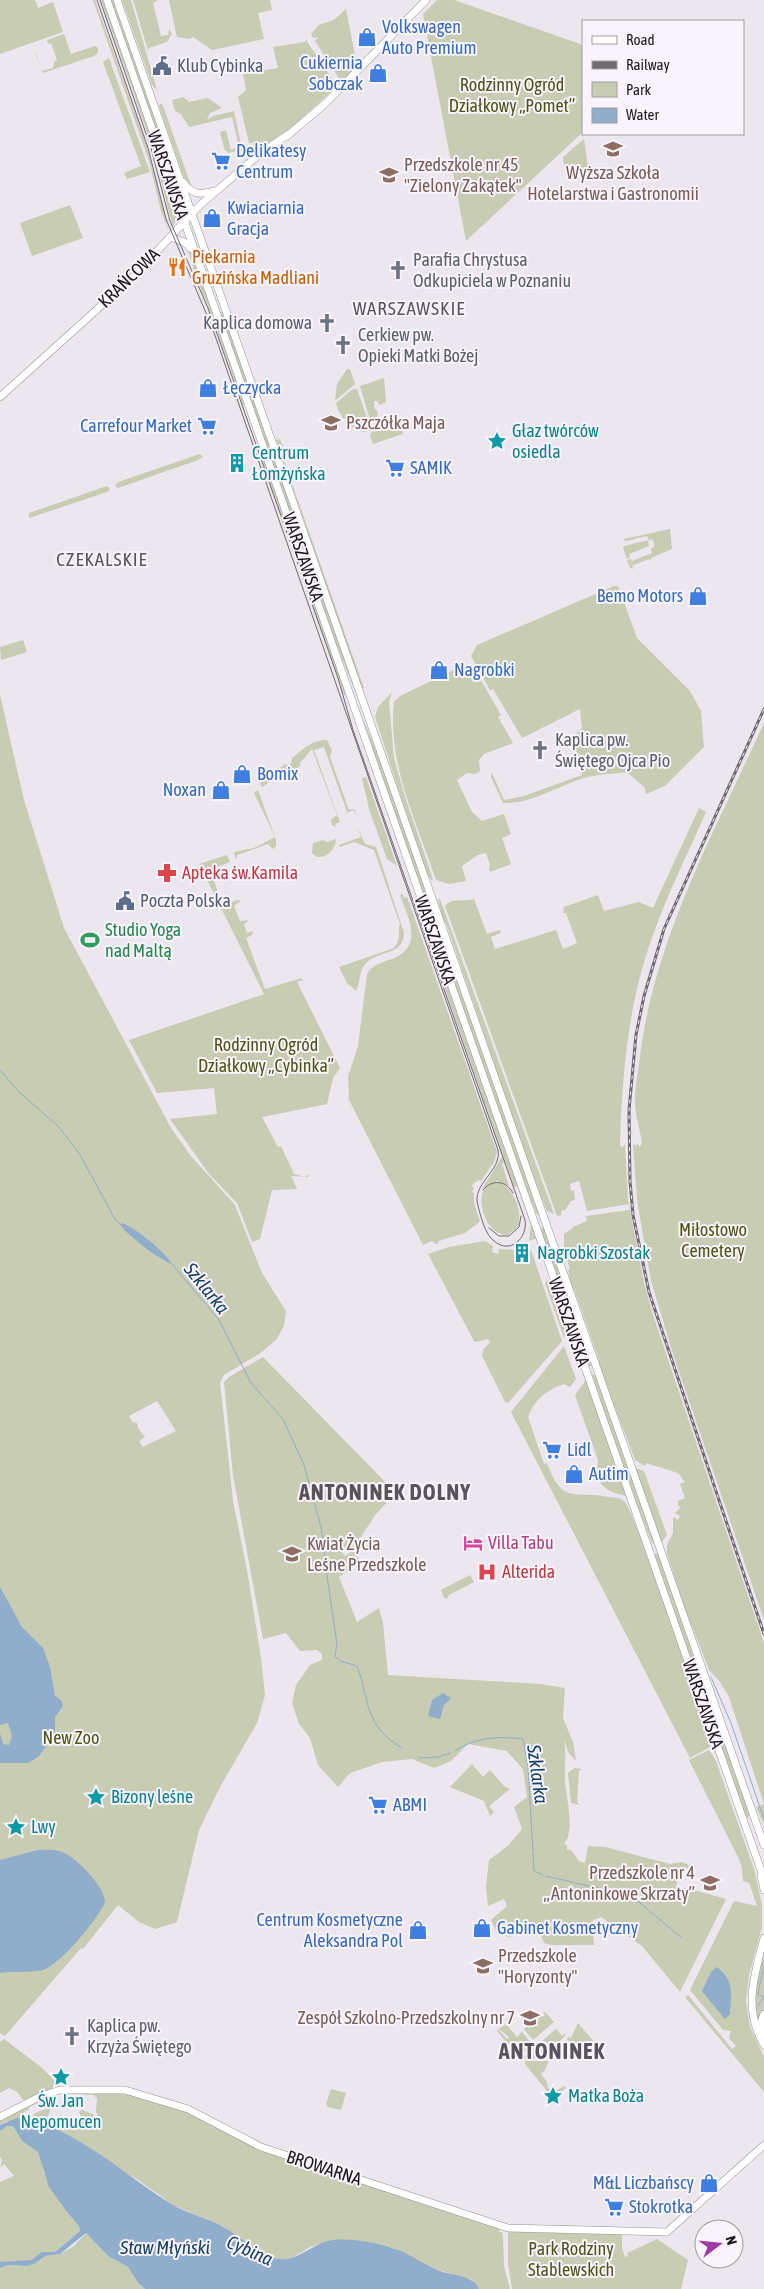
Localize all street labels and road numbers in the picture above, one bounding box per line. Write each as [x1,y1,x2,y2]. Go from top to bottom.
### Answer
street label: WARSZAWSKA [143,128,194,222]
street label: KRAŃCOWA [94,243,164,312]
street label: WARSZAWSKA [278,510,329,604]
street label: WARSZAWSKA [410,893,461,987]
street label: WARSZAWSKA [544,1275,595,1369]
street label: WARSZAWSKA [678,1657,729,1751]
street label: BROWARNA [284,2146,364,2190]

